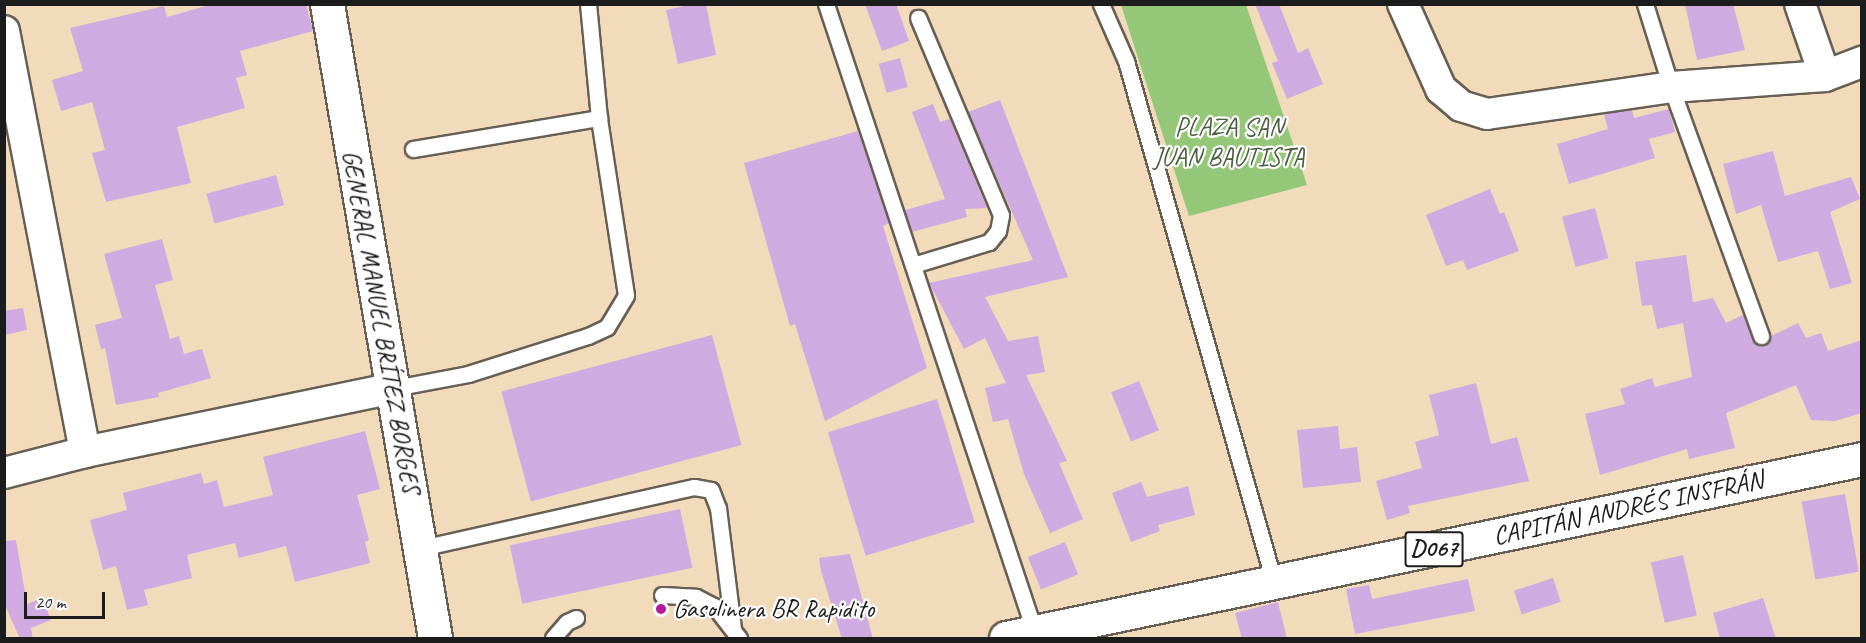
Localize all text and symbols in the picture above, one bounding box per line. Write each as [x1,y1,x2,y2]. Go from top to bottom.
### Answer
park label: PLAZA SAN JUAN BAUTISTA [1153,111,1305,172]
street label: GENERAL MANUEL BRÍTEZ BORGES [335,147,427,497]
street label: CAPITÁN ANDRÉS INSFRÁN [1489,464,1767,552]
road number: D067 [1404,528,1464,570]
scale bar [27,580,108,618]
text: 20 m [35,591,66,613]
place label: Gasolinera BR Rapidito [673,593,876,625]
marker: Gasolinera BR Rapidito [654,602,668,616]

